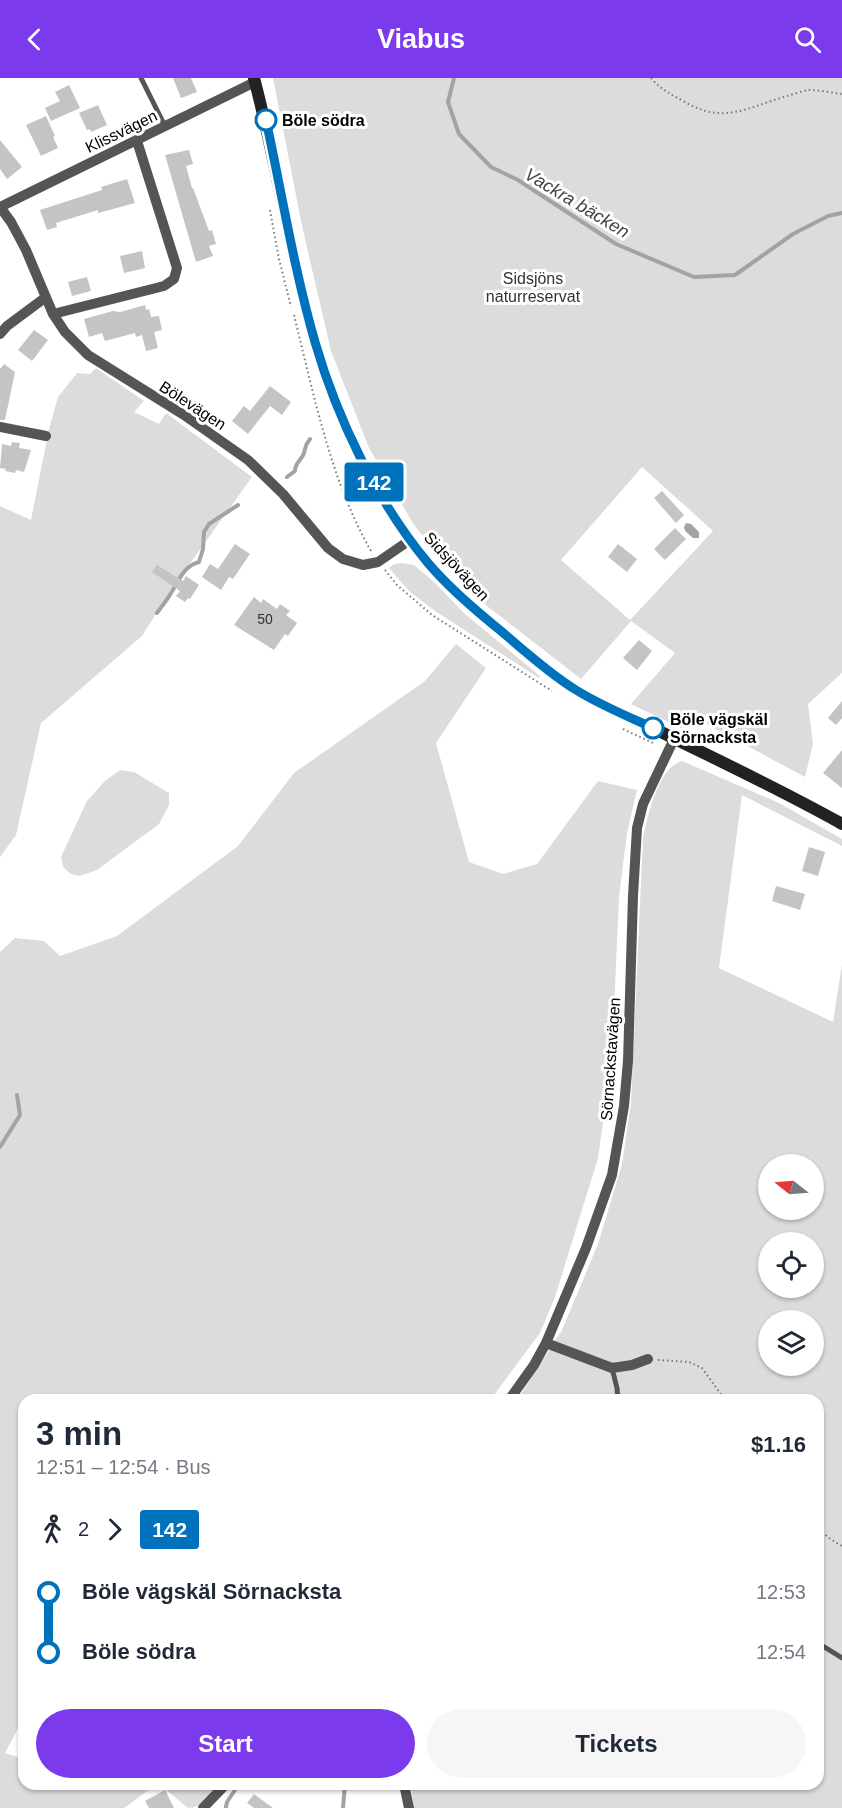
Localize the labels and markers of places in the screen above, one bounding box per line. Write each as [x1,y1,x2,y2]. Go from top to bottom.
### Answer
marker: Böle södra [255,109,277,131]
place label: Böle södra [282,112,365,129]
place label: Böle vägskäl Sörnacksta [670,711,768,746]
marker: Böle vägskäl Sörnacksta [642,717,664,739]

